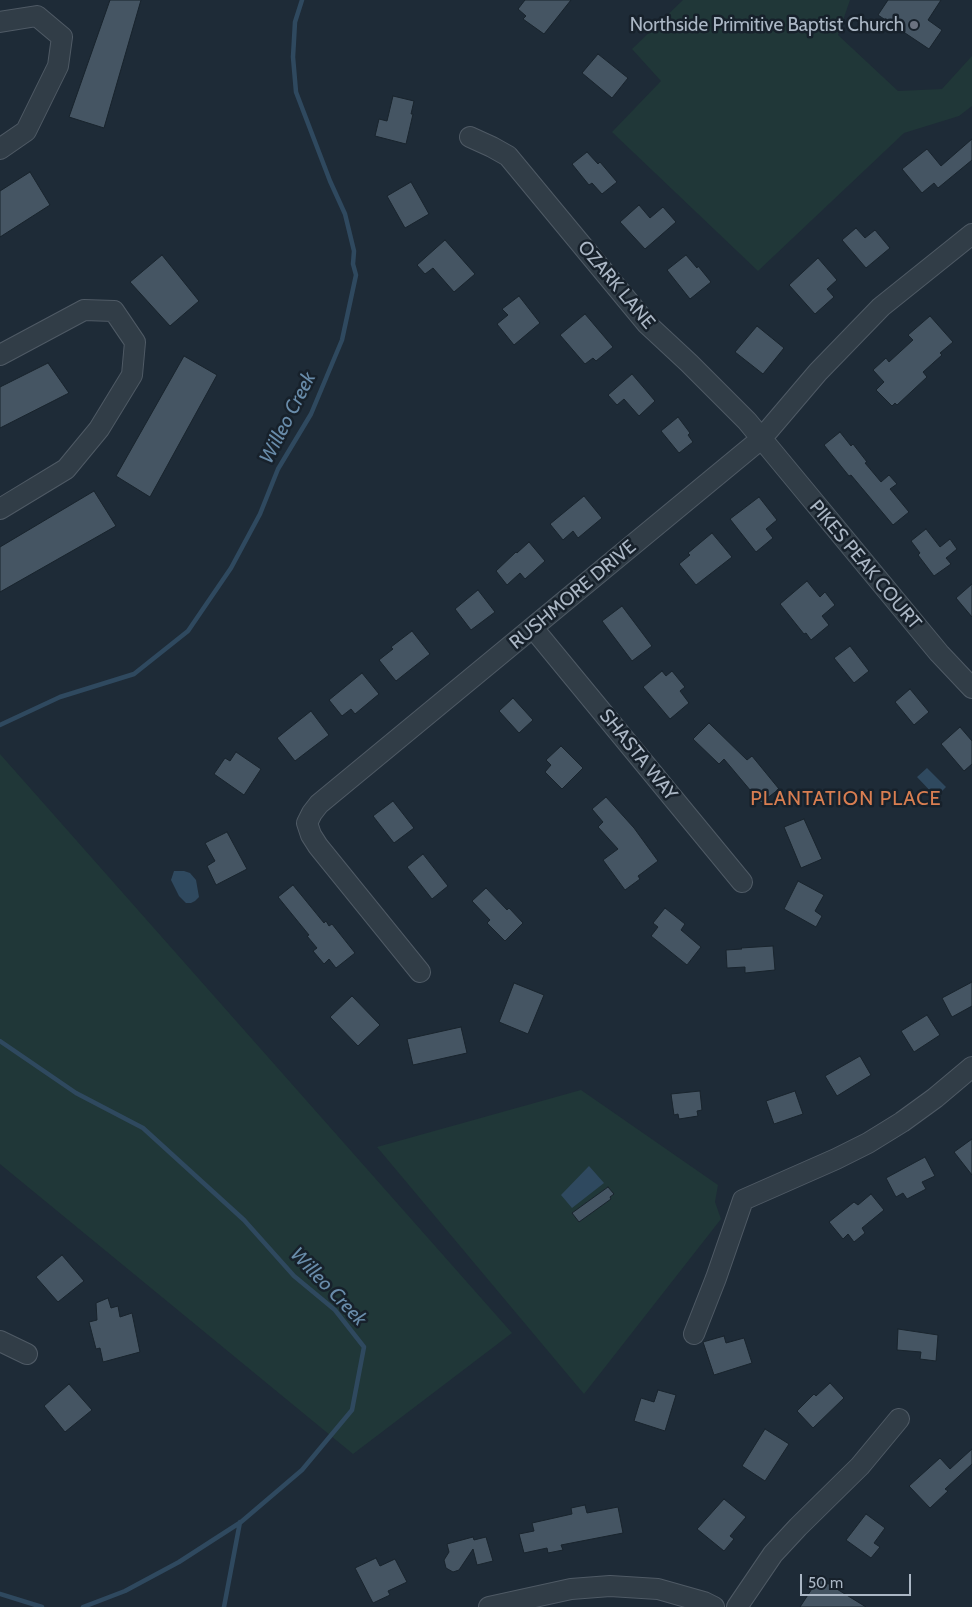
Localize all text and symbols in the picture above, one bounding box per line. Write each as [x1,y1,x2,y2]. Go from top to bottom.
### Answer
place label: Northside Primitive Baptist Church [630,14,904,36]
marker: Northside Primitive Baptist Church [908,19,920,31]
street label: OZARK LANE [573,236,659,334]
water label: Willeo Creek [255,368,321,468]
street label: PIKES PEAK COURT [804,496,926,634]
street label: RUSHMORE DRIVE [505,535,641,655]
street label: SHASTA WAY [594,705,682,805]
district label: PLANTATION PLACE [748,787,944,811]
water label: Willeo Creek [285,1243,371,1331]
scale bar [802,1564,913,1596]
text: 50 m [808,1574,843,1592]

